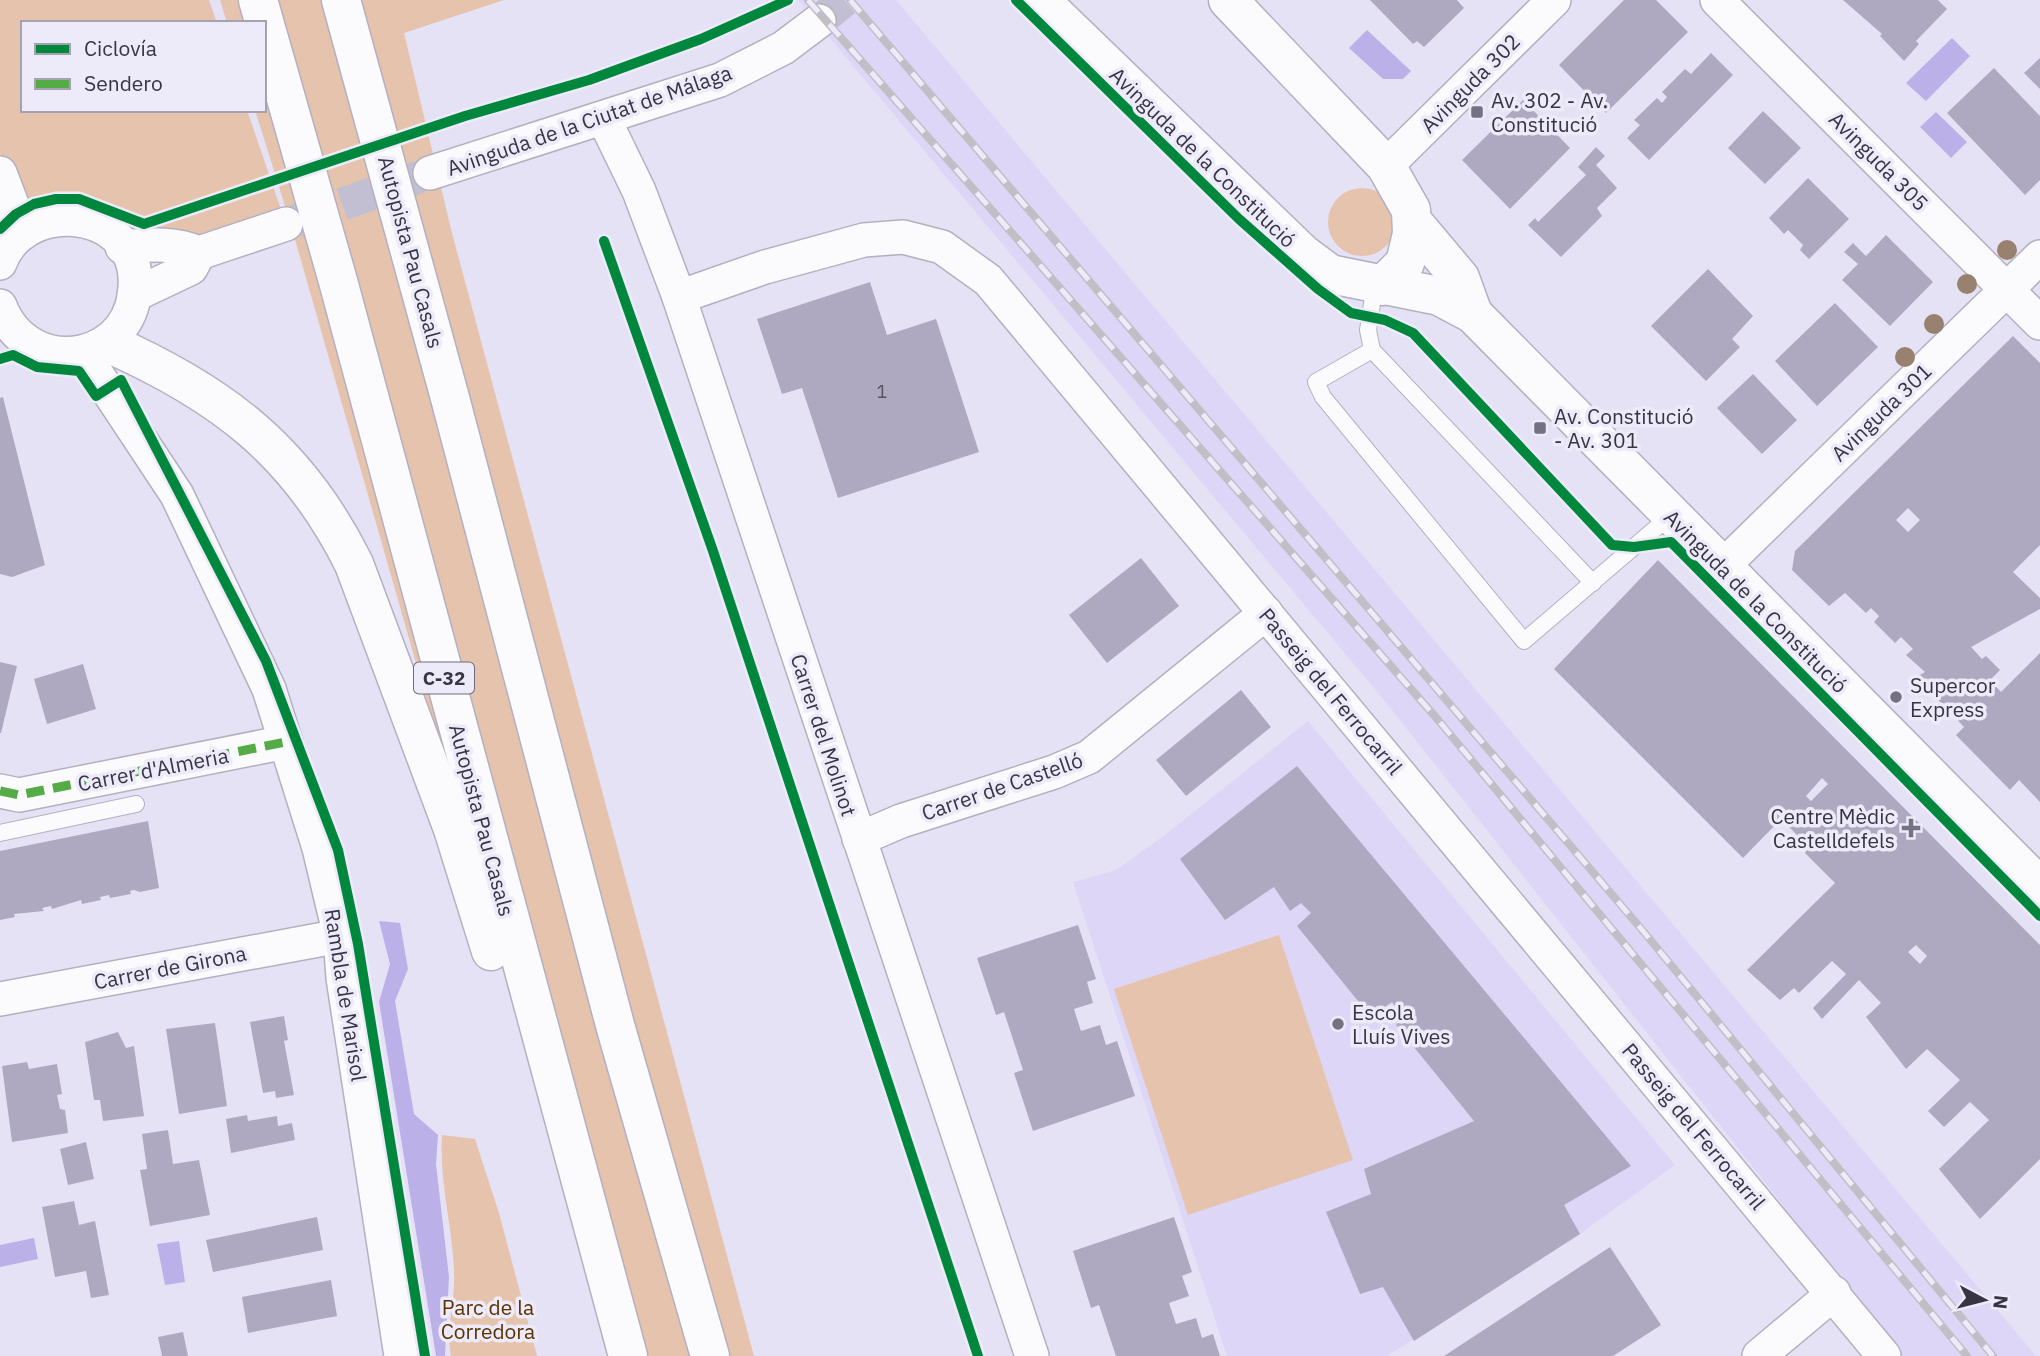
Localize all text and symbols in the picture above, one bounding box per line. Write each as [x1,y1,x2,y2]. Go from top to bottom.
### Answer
legend [21,21,266,112]
street label: Avinguda 302 [1414,27,1526,139]
text: Ciclovía [84,34,157,62]
street label: Avinguda de la Ciutat de Málaga [443,58,735,182]
street label: Avinguda de la Constitució [1104,61,1302,253]
text: Sendero [84,69,163,97]
place label: Av. 302 - Av. Constitució [1491,86,1608,138]
marker: Av. 302 - Av. Constitució [1469,104,1485,120]
street label: Avinguda 305 [1823,105,1935,217]
street label: Autopista Pau Casals [372,153,450,351]
street label: Avinguda 301 [1825,357,1937,467]
house number: 1 [877,380,887,403]
place label: Av. Constitució - Av. 301 [1554,402,1693,454]
marker: Av. Constitució - Av. 301 [1532,420,1548,436]
street label: Avinguda de la Constitució [1658,503,1854,699]
street label: Passeig del Ferrocarril [1253,602,1409,780]
street label: Carrer del Molinot [785,650,863,820]
road number: C-32 [414,663,474,694]
place label: Supercor Express [1910,671,1996,723]
marker: Supercor Express [1888,689,1904,705]
street label: Autopista Pau Casals [443,721,521,919]
street label: Carrer d'Almeria [75,741,231,797]
street label: Carrer de Castelló [918,745,1086,827]
place label: Centre Mèdic Castelldefels [1770,802,1895,854]
marker: Centre Mèdic Castelldefels [1901,818,1921,838]
street label: Rambla de Marisol [319,907,374,1084]
street label: Carrer de Girona [91,938,249,996]
place label: Escola Lluís Vives [1352,998,1451,1050]
marker: Escola Lluís Vives [1330,1016,1346,1032]
street label: Passeig del Ferrocarril [1616,1037,1772,1215]
north arrow [1949,1265,2019,1335]
park label: Parc de la Corredora [441,1293,535,1345]
text: N [1988,1294,2014,1310]

